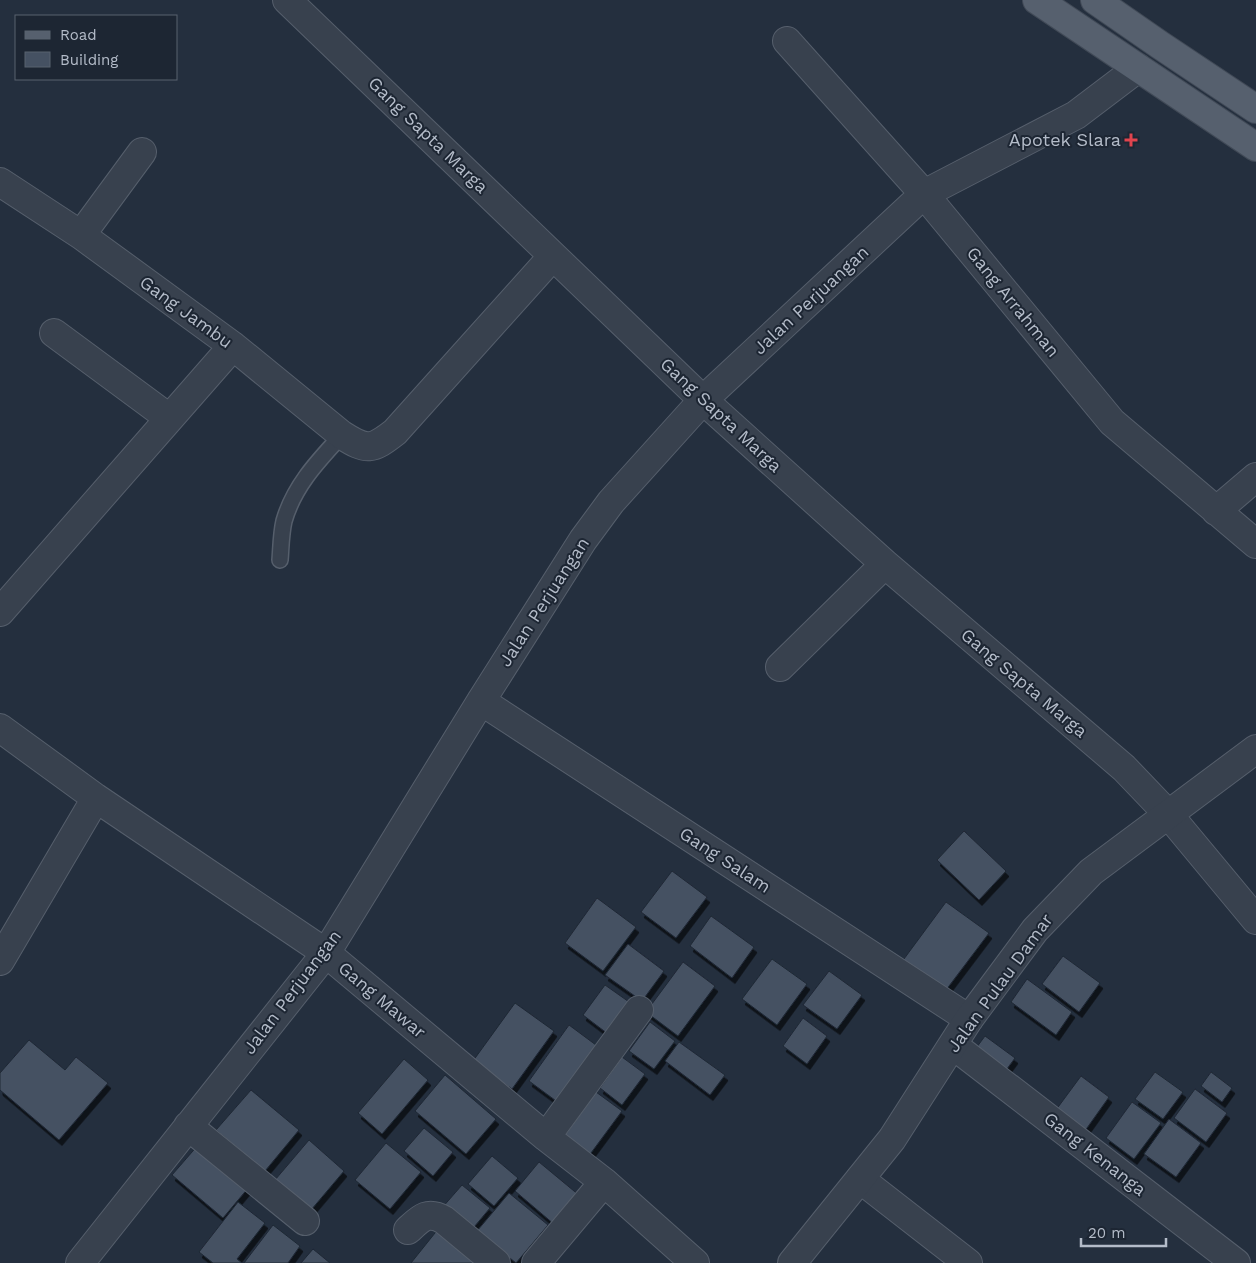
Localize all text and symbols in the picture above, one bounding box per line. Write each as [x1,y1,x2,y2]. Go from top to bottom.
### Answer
legend [15,15,178,80]
text: Road [60,26,97,44]
text: Building [60,51,118,69]
street label: Gang Sapta Marga [364,72,493,197]
place label: Apotek Slara [1009,129,1121,150]
marker: Apotek Slara [1125,134,1137,146]
street label: Jalan Perjuangan [749,241,873,358]
street label: Gang Arrahman [963,242,1064,361]
street label: Gang Jambu [136,271,237,352]
street label: Gang Sapta Marga [656,353,786,476]
street label: Jalan Perjuangan [494,533,593,670]
street label: Gang Sapta Marga [957,624,1092,742]
street label: Gang Salam [676,822,775,897]
street label: Jalan Pulau Damar [942,909,1057,1056]
street label: Jalan Perjuangan [238,926,345,1058]
street label: Gang Mawar [334,957,430,1042]
street label: Gang Kenanga [1040,1107,1151,1200]
scale bar [1081,1216,1166,1248]
text: 20 m [1088,1224,1126,1242]

